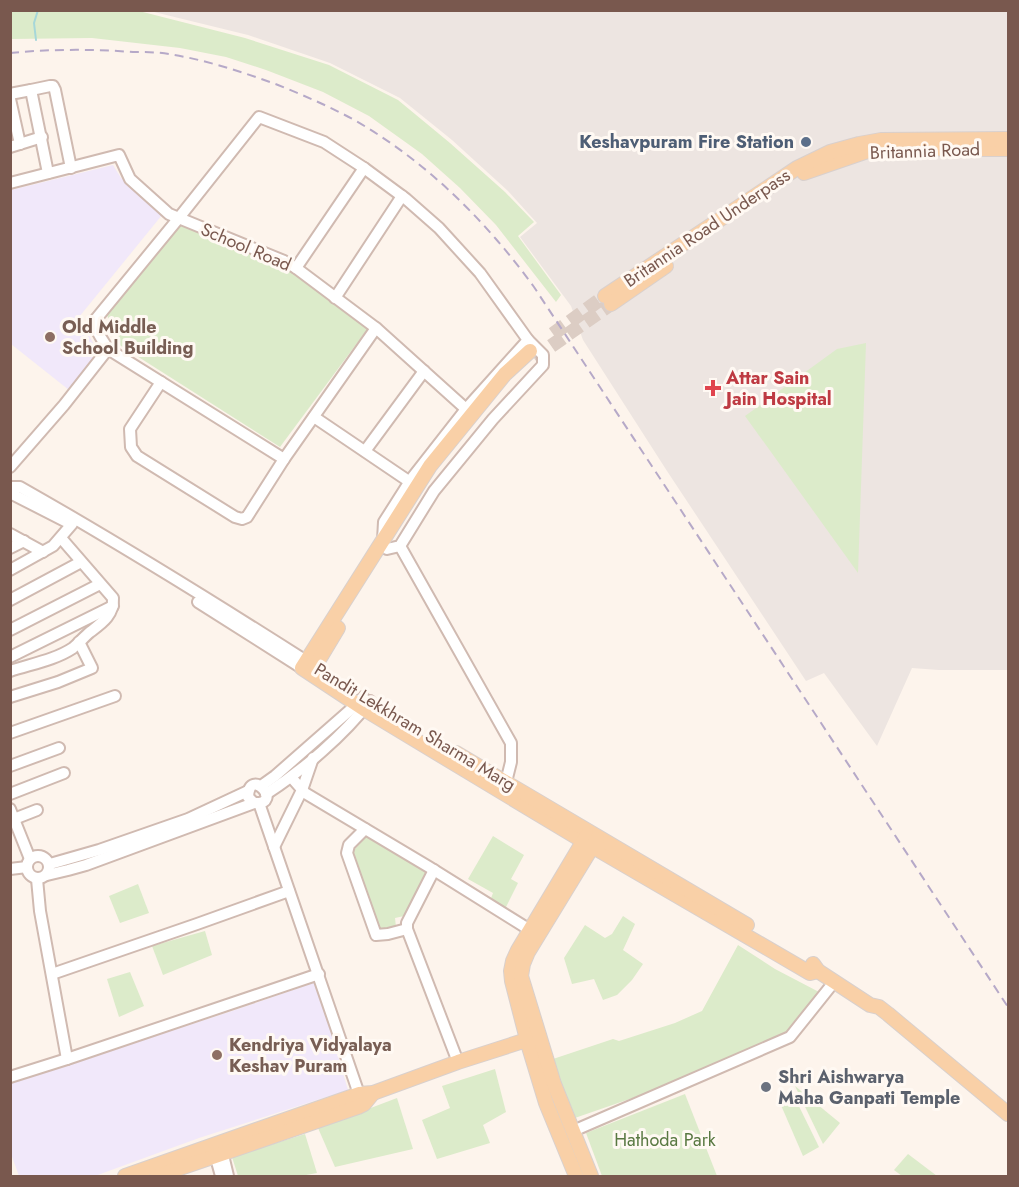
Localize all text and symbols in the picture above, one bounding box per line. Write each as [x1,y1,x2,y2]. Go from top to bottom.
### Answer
place label: Keshavpuram Fire Station [579,129,794,155]
marker: Keshavpuram Fire Station [799,135,813,149]
street label: Britannia Road [869,136,981,166]
street label: Britannia Road Underpass [619,163,795,293]
street label: School Road [197,216,295,278]
place label: Old Middle School Building [62,314,193,361]
marker: Old Middle School Building [43,330,57,344]
place label: Attar Sain Jain Hospital [723,365,832,412]
marker: Attar Sain Jain Hospital [704,379,722,397]
street label: Pandit Lekkhram Sharma Marg [309,656,521,798]
place label: Kendriya Vidyalaya Keshav Puram [229,1032,392,1079]
marker: Kendriya Vidyalaya Keshav Puram [210,1048,224,1062]
place label: Shri Aishwarya Maha Ganpati Temple [778,1064,960,1111]
marker: Shri Aishwarya Maha Ganpati Temple [759,1080,773,1094]
park label: Hathoda Park [614,1127,716,1153]

